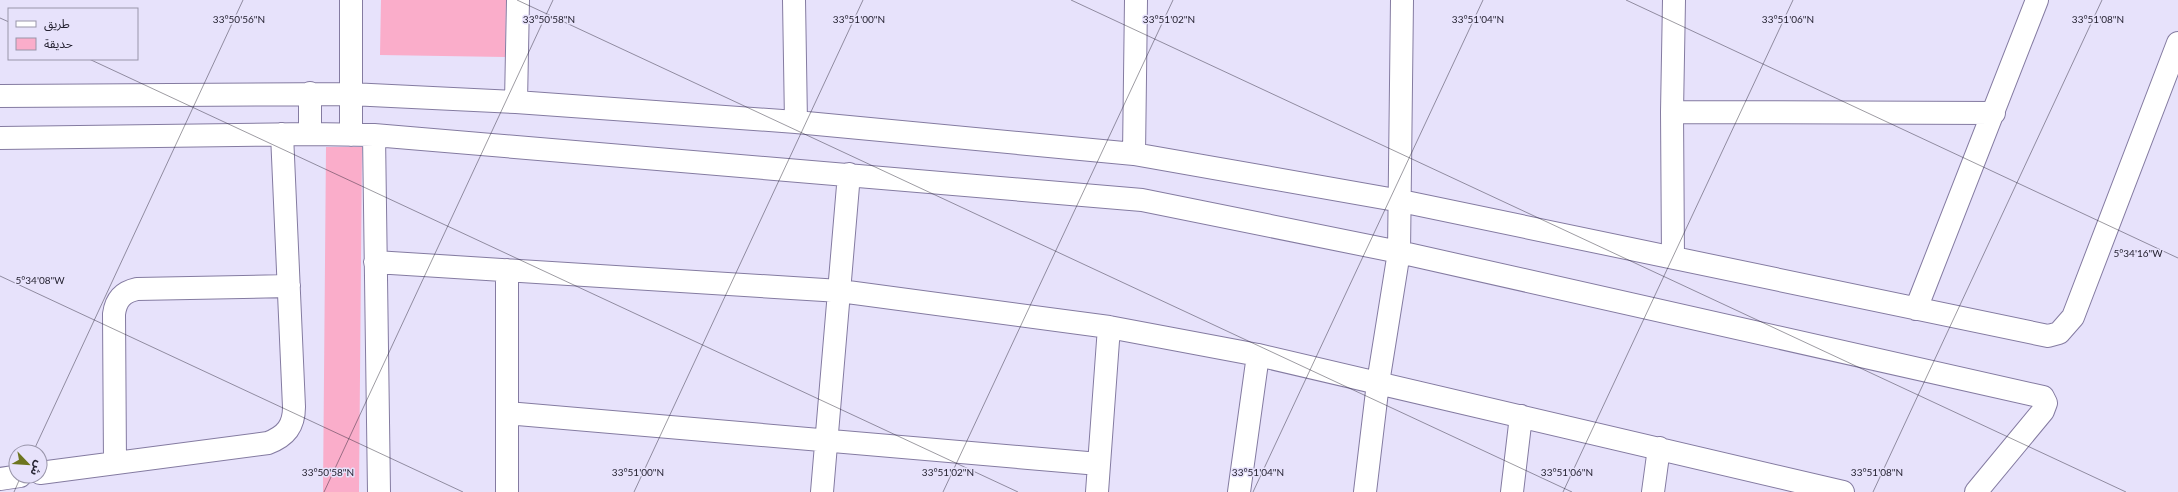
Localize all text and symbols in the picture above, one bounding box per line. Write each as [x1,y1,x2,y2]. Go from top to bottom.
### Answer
legend [8,8,138,60]
text: 33°50'56"N [213,13,265,25]
text: 33°50'58"N [523,13,575,25]
text: 33°51'00"N [833,13,885,25]
text: 33°51'02"N [1143,13,1195,25]
text: 33°51'04"N [1452,13,1504,25]
text: 33°51'06"N [1762,13,1814,25]
text: 33°51'08"N [2072,13,2124,25]
text: طريق [44,16,70,32]
text: حديقة [44,36,73,51]
text: 5°34'16"W [2113,247,2163,259]
text: 5°34'08"W [15,274,65,286]
north arrow [8,444,48,484]
text: ش [28,458,47,478]
text: 33°50'58"N [302,466,354,478]
text: 33°51'00"N [612,466,664,478]
text: 33°51'02"N [922,466,974,478]
text: 33°51'04"N [1232,466,1284,478]
text: 33°51'06"N [1541,466,1593,478]
text: 33°51'08"N [1851,466,1903,478]

